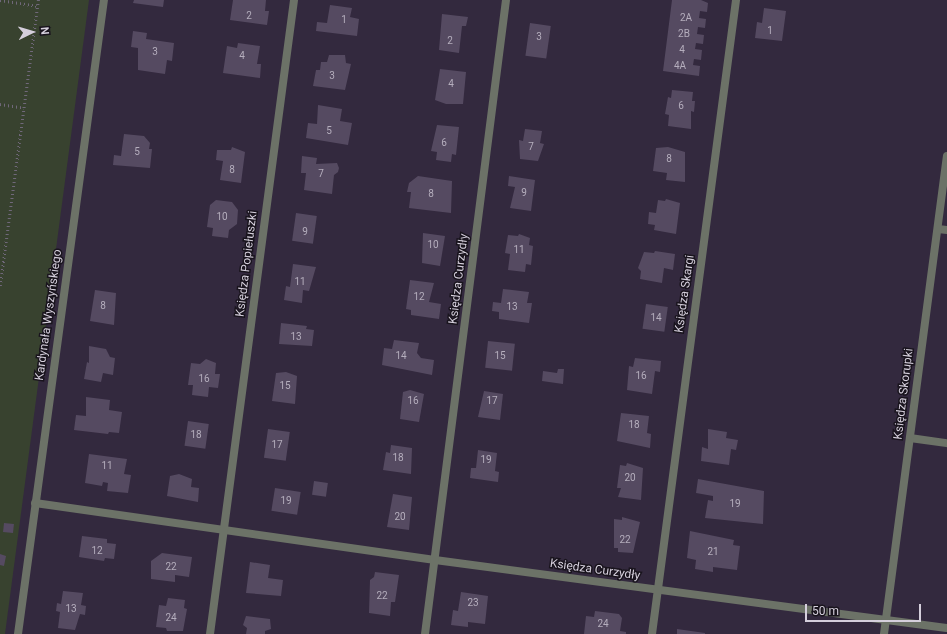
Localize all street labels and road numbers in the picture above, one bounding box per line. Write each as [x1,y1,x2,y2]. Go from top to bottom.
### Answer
street label: Księdza Popiełuszki [233,210,261,318]
street label: Księdza Curzydły [446,233,472,325]
street label: Kardynała Wyszyńskiego [33,249,65,381]
street label: Księdza Skargi [672,254,698,334]
street label: Księdza Skorupki [891,348,917,440]
street label: Księdza Curzydły [549,557,641,583]

